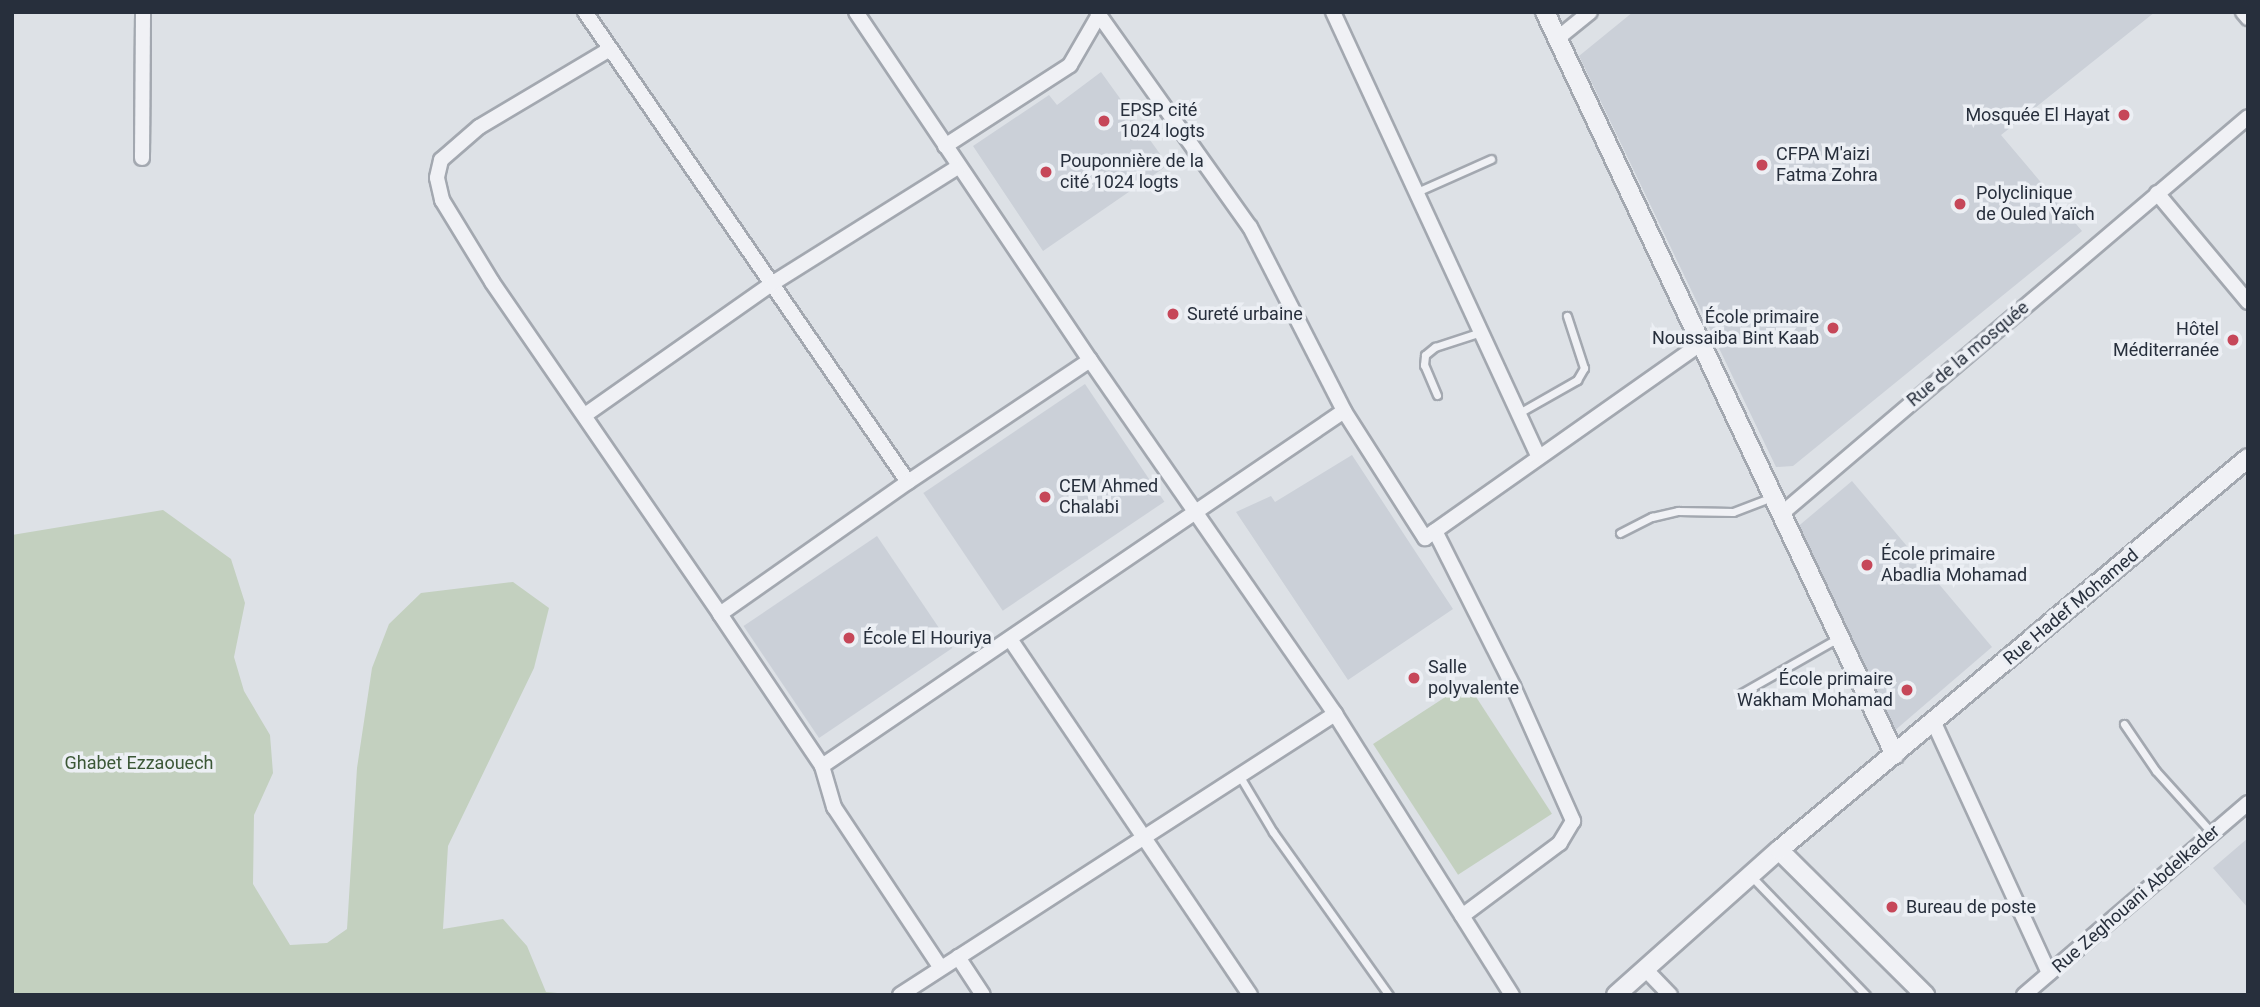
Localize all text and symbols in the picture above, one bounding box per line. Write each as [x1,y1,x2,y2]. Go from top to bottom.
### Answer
place label: EPSP cité 1024 logts [1120,100,1205,142]
place label: Mosquée El Hayat [1965,104,2110,126]
marker: Mosquée El Hayat [2116,107,2132,123]
marker: EPSP cité 1024 logts [1094,111,1114,131]
place label: CFPA M'aizi Fatma Zohra [1776,144,1878,186]
place label: Pouponnière de la cité 1024 logts [1060,151,1204,194]
marker: CFPA M'aizi Fatma Zohra [1754,157,1770,173]
marker: Pouponnière de la cité 1024 logts [1038,164,1054,180]
place label: Polyclinique de Ouled Yaïch [1976,183,2095,226]
marker: Polyclinique de Ouled Yaïch [1950,194,1970,214]
street label: Rue de la mosquée [1903,297,2033,411]
place label: Sureté urbaine [1187,303,1303,325]
marker: Sureté urbaine [1165,306,1181,322]
place label: École primaire Noussaiba Bint Kaab [1652,307,1819,350]
place label: Hôtel Méditerranée [2113,319,2219,362]
marker: École primaire Noussaiba Bint Kaab [1825,320,1841,336]
marker: Hôtel Méditerranée [2225,332,2241,348]
place label: CEM Ahmed Chalabi [1059,476,1158,518]
marker: CEM Ahmed Chalabi [1037,489,1053,505]
place label: École primaire Abadlia Mohamad [1881,544,2027,586]
street label: Rue Hadef Mohamed [1999,544,2143,670]
marker: École primaire Abadlia Mohamad [1859,557,1875,573]
place label: École El Houriya [863,627,992,649]
marker: École El Houriya [841,630,857,646]
place label: Salle polyvalente [1428,657,1519,700]
place label: École primaire Wakham Mohamad [1737,669,1893,712]
marker: Salle polyvalente [1406,670,1422,686]
marker: École primaire Wakham Mohamad [1899,682,1915,698]
park label: Ghabet Ezzaouech [65,752,213,774]
street label: Rue Zeghouani Abdelkader [2048,820,2224,978]
place label: Bureau de poste [1906,896,2036,918]
marker: Bureau de poste [1884,899,1900,915]

